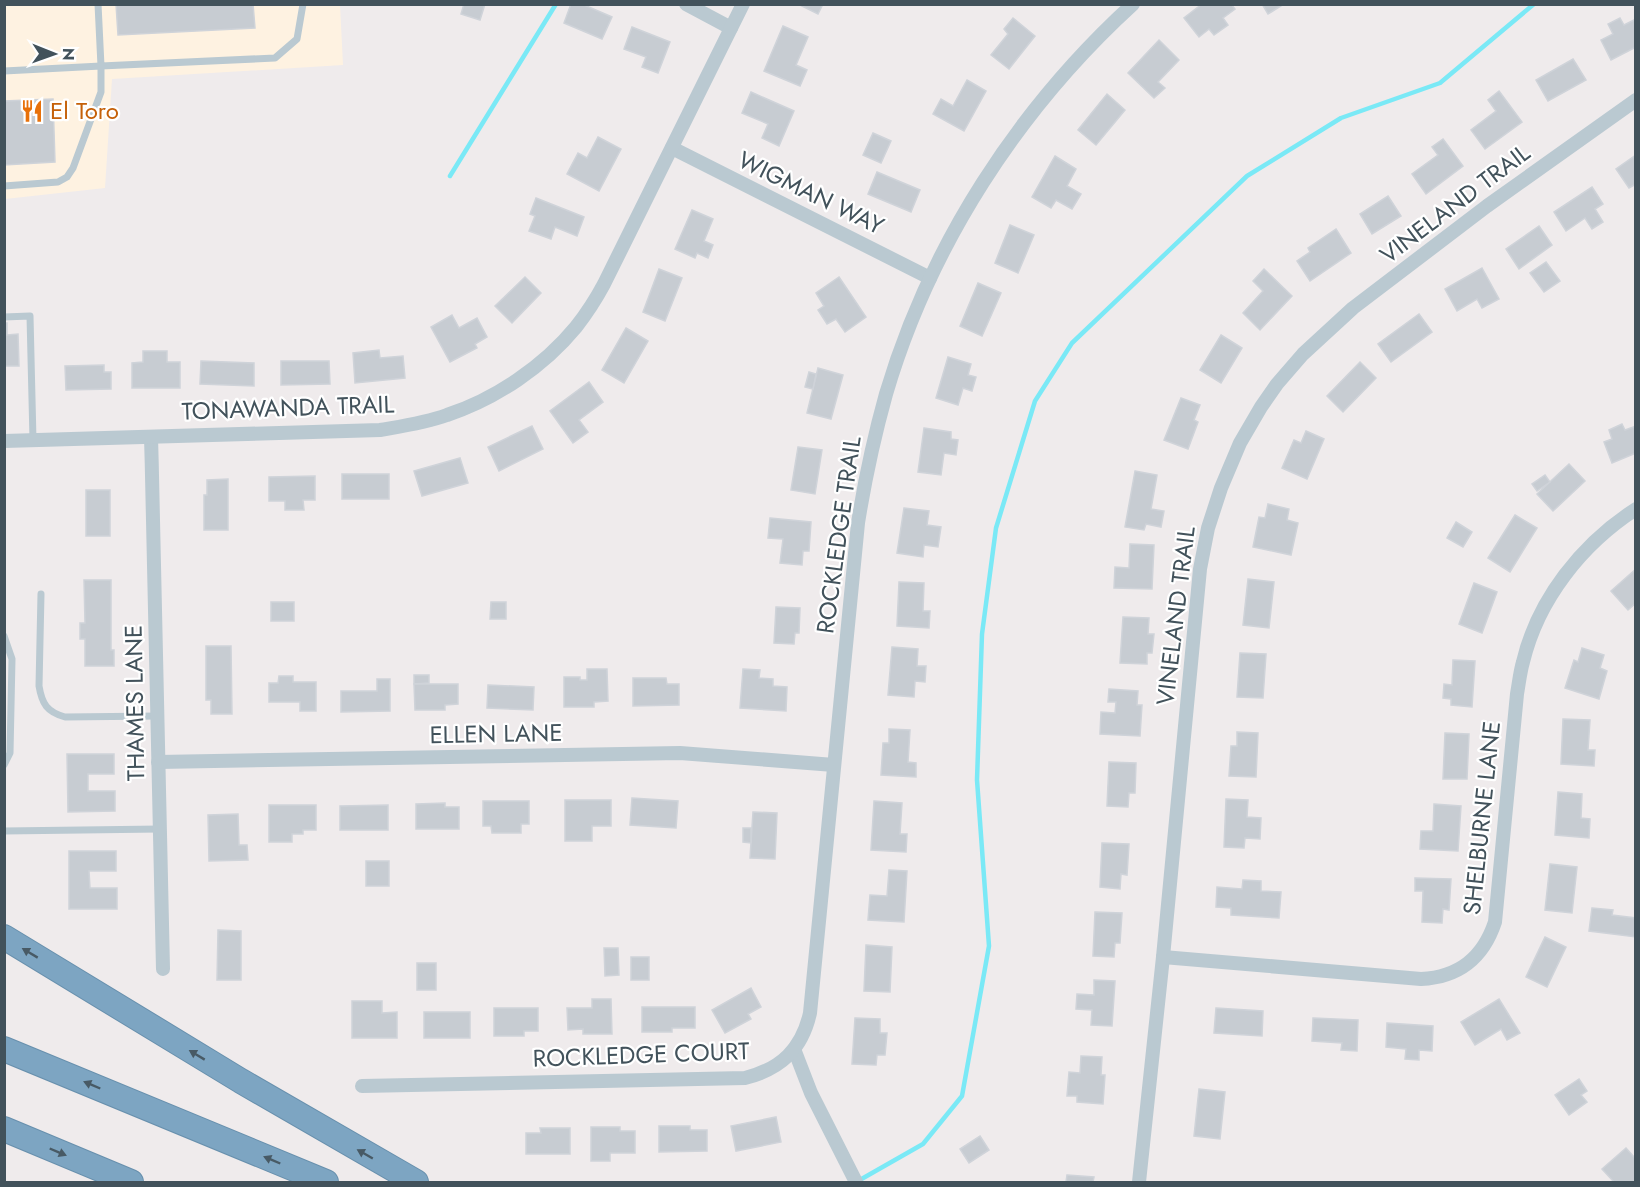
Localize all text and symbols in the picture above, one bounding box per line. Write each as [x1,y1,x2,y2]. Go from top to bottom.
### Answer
north arrow [24,24,84,84]
text: N [57,48,80,61]
place label: El Toro [50,93,119,128]
restaurant icon: El Toro [19,98,45,124]
street label: VINELAND TRAIL [1372,135,1537,272]
street label: WIGMAN WAY [732,142,891,243]
street label: TONAWANDA TRAIL [181,386,395,429]
street label: ROCKLEDGE TRAIL [807,434,870,636]
street label: VINELAND TRAIL [1147,524,1204,707]
street label: THAMES LANE [116,625,153,781]
street label: ELLEN LANE [429,715,563,752]
street label: SHELBURNE LANE [1454,719,1509,916]
one-way arrow [22,948,39,959]
street label: ROCKLEDGE COURT [532,1033,750,1076]
one-way arrow [189,1049,205,1060]
one-way arrow [83,1080,101,1090]
one-way arrow [50,1147,67,1156]
one-way arrow [357,1148,373,1159]
one-way arrow [263,1155,281,1165]

